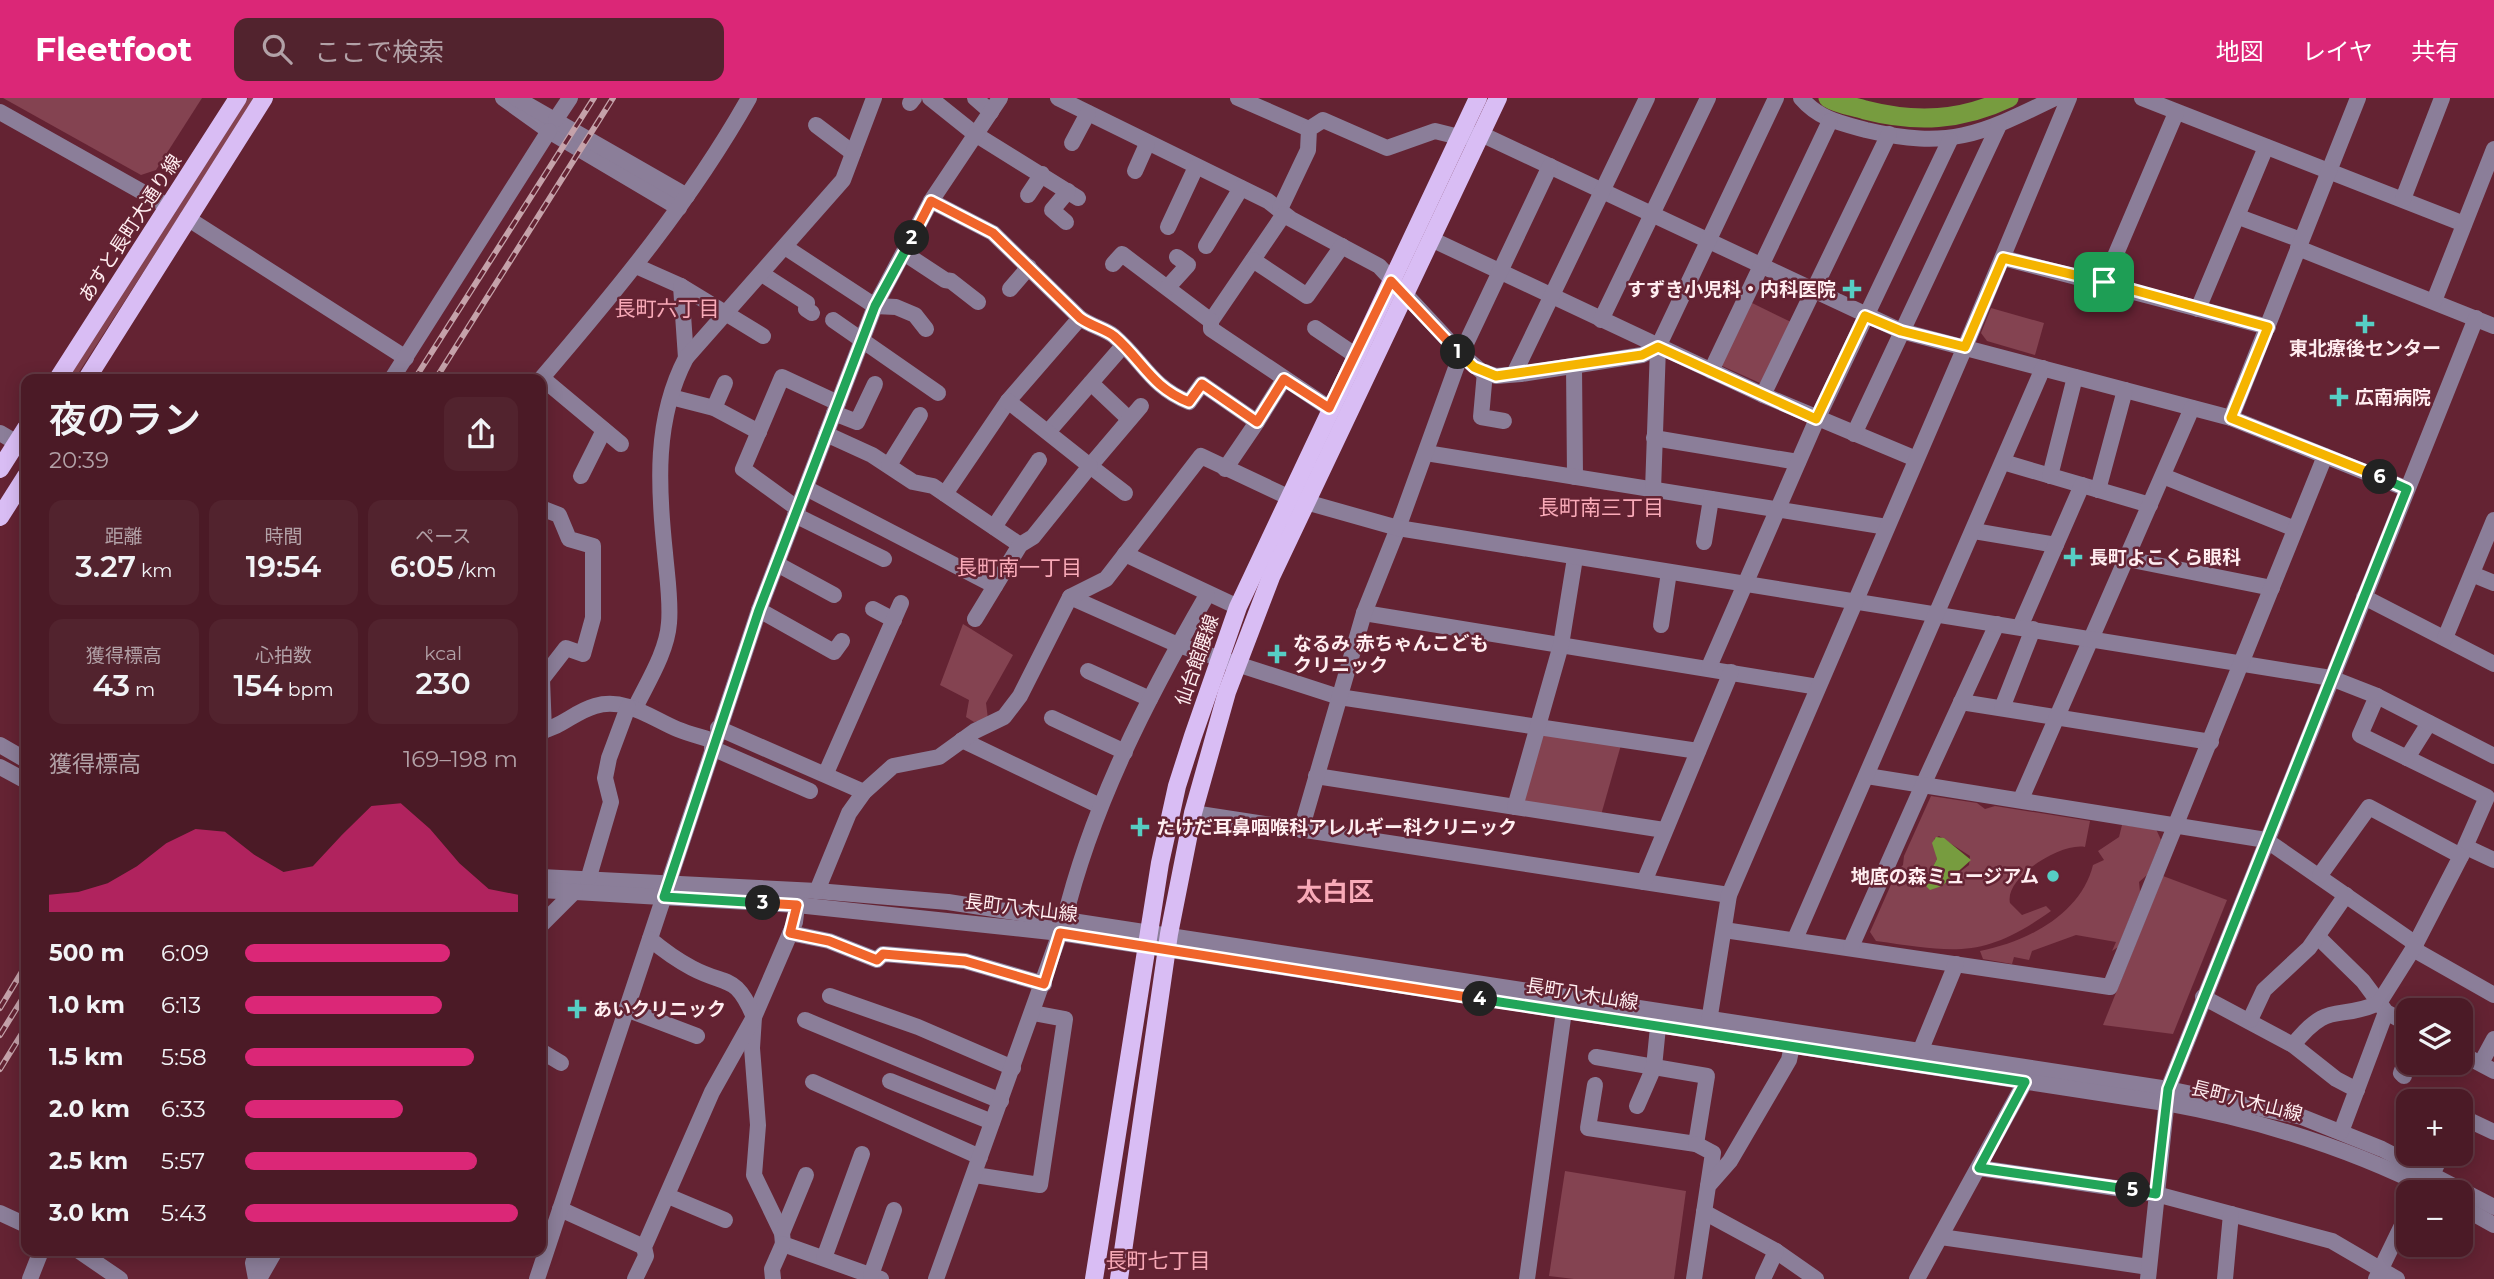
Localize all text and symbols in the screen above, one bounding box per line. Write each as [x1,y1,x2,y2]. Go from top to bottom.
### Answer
search box [234,18,724,81]
text: Fleetfoot [35,29,192,69]
icon: search [258,30,296,68]
text: ここで検索 [314,36,444,68]
text: 地図 [2216,37,2264,66]
text: レイヤ [2302,37,2373,66]
text: 共有 [2411,37,2459,66]
street label: あすと長町大通り線 [74,150,186,306]
pin: 2 [894,220,930,256]
text: 2 [906,226,917,249]
pin [2074,252,2134,312]
icon: arrive [2085,263,2123,301]
place label: すずき小児科・内科医院 [1627,278,1836,301]
marker: すずき小児科・内科医院 [1842,279,1862,299]
district label: 長町六丁目 [615,296,720,321]
marker: 東北療後センター [2355,314,2375,334]
pin: 1 [1440,334,1476,370]
place label: 東北療後センター [2289,337,2441,360]
text: 1 [1454,340,1461,363]
place label: 広南病院 [2355,386,2431,409]
marker: 広南病院 [2329,387,2349,407]
text: 夜のラン [49,396,201,443]
button: share [444,397,518,471]
text: 20:39 [49,446,109,474]
pin: 6 [2362,460,2398,494]
text: 6 [2373,465,2386,488]
district label: 長町南三丁目 [1538,495,1664,520]
text: 距離 [105,525,143,548]
text: 時間 [264,525,303,548]
text: ペース [415,525,471,548]
place label: 長町よこくら眼科 [2089,546,2241,569]
marker: 長町よこくら眼科 [2063,547,2083,567]
text: 3.27 [75,548,136,585]
text: 19:54 [246,548,321,585]
text: 6:05 [390,548,454,585]
district label: 長町南一丁目 [956,555,1082,580]
text: km [136,559,172,582]
text: /km [454,559,497,582]
street label: 仙台館腰線 [1171,611,1223,709]
place label: なるみ 赤ちゃんこども クリニック [1293,632,1488,677]
text: kcal [424,642,462,665]
text: 獲得標高 [86,644,162,667]
text: 心拍数 [255,644,312,667]
marker: なるみ 赤ちゃんこども クリニック [1267,644,1287,664]
text: 230 [416,665,471,702]
text: 43 [92,667,130,704]
text: 154 [233,667,283,704]
text: m [130,678,155,701]
text: bpm [283,678,334,701]
text: 169–198 m [403,745,518,773]
text: 獲得標高 [49,750,141,778]
place label: たけだ耳鼻咽喉科アレルギー科クリニック [1156,816,1517,839]
marker: たけだ耳鼻咽喉科アレルギー科クリニック [1130,817,1150,837]
place label: 地底の森ミュージアム [1851,865,2039,888]
marker: 地底の森ミュージアム [2045,868,2061,884]
district label: 太白区 [1296,876,1374,908]
pin: 3 [746,886,780,920]
street label: 長町八木山線 [963,890,1079,926]
text: 3 [757,891,768,914]
text: 500 m [49,939,125,967]
text: 6:09 [161,939,209,967]
street label: 長町八木山線 [1524,974,1640,1014]
pin: 4 [1462,982,1498,1016]
text: 4 [1473,987,1486,1010]
text: 1.0 km [49,991,125,1019]
text: 6:13 [161,991,201,1019]
place label: あいクリニック [593,998,726,1021]
map controls [2396,998,2473,1257]
button: layers [2396,998,2473,1075]
marker: あいクリニック [567,999,587,1019]
text: 1.5 km [49,1043,123,1071]
text: 5:58 [161,1043,207,1071]
street label: 長町八木山線 [2189,1076,2305,1126]
button: + [2396,1089,2473,1166]
text: 2.0 km [49,1095,130,1123]
text: 6:33 [161,1095,206,1123]
text: 2.5 km [49,1147,128,1175]
text: 5:57 [161,1147,205,1175]
pin: 5 [2116,1172,2150,1208]
text: 5 [2127,1178,2138,1201]
button: − [2396,1180,2473,1257]
text: 3.0 km [49,1199,130,1227]
text: 5:43 [161,1199,207,1227]
district label: 長町七丁目 [1106,1248,1211,1273]

